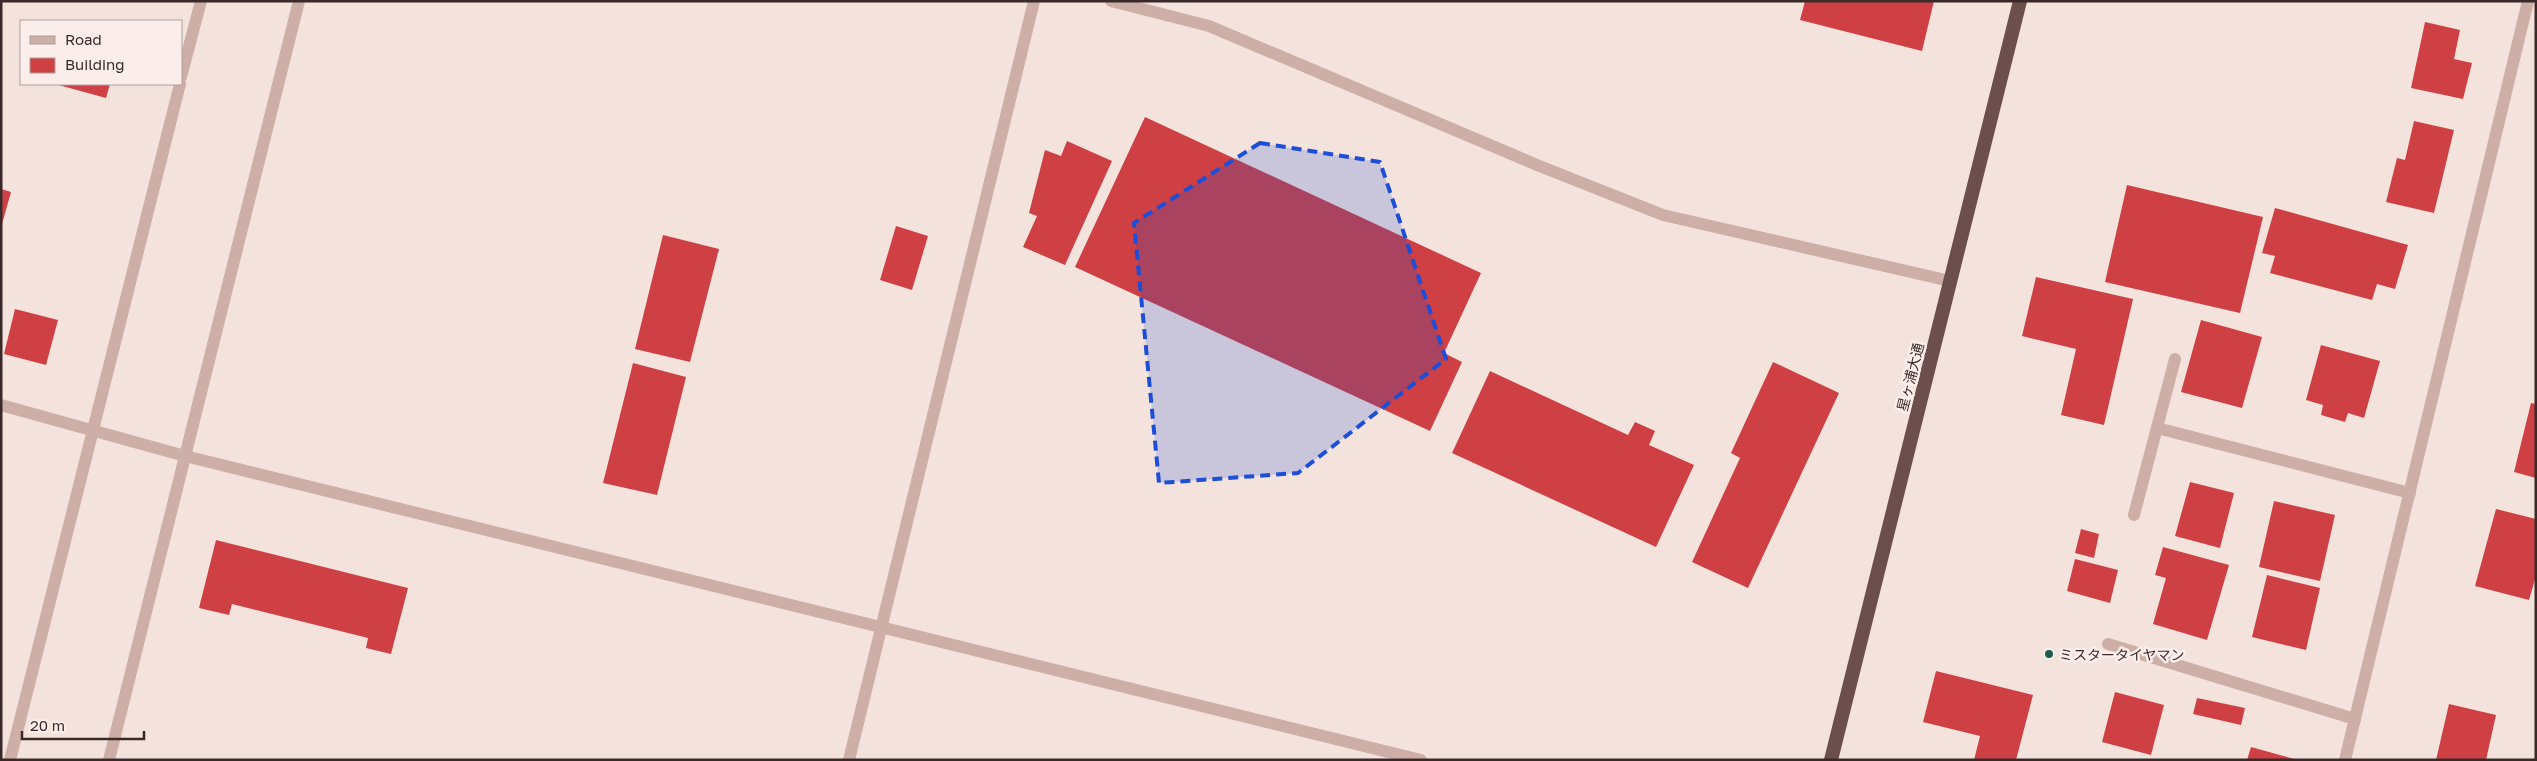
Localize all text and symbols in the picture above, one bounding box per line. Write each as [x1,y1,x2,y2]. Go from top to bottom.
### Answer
legend [20,20,182,85]
text: Road [65,30,102,48]
text: Building [65,55,125,73]
street label: 星ヶ浦大通 [1893,341,1927,413]
place label: ミスタータイヤマン [2059,646,2185,663]
marker: ミスタータイヤマン [2043,648,2055,660]
scale bar [22,708,145,740]
text: 20 m [30,716,65,734]

